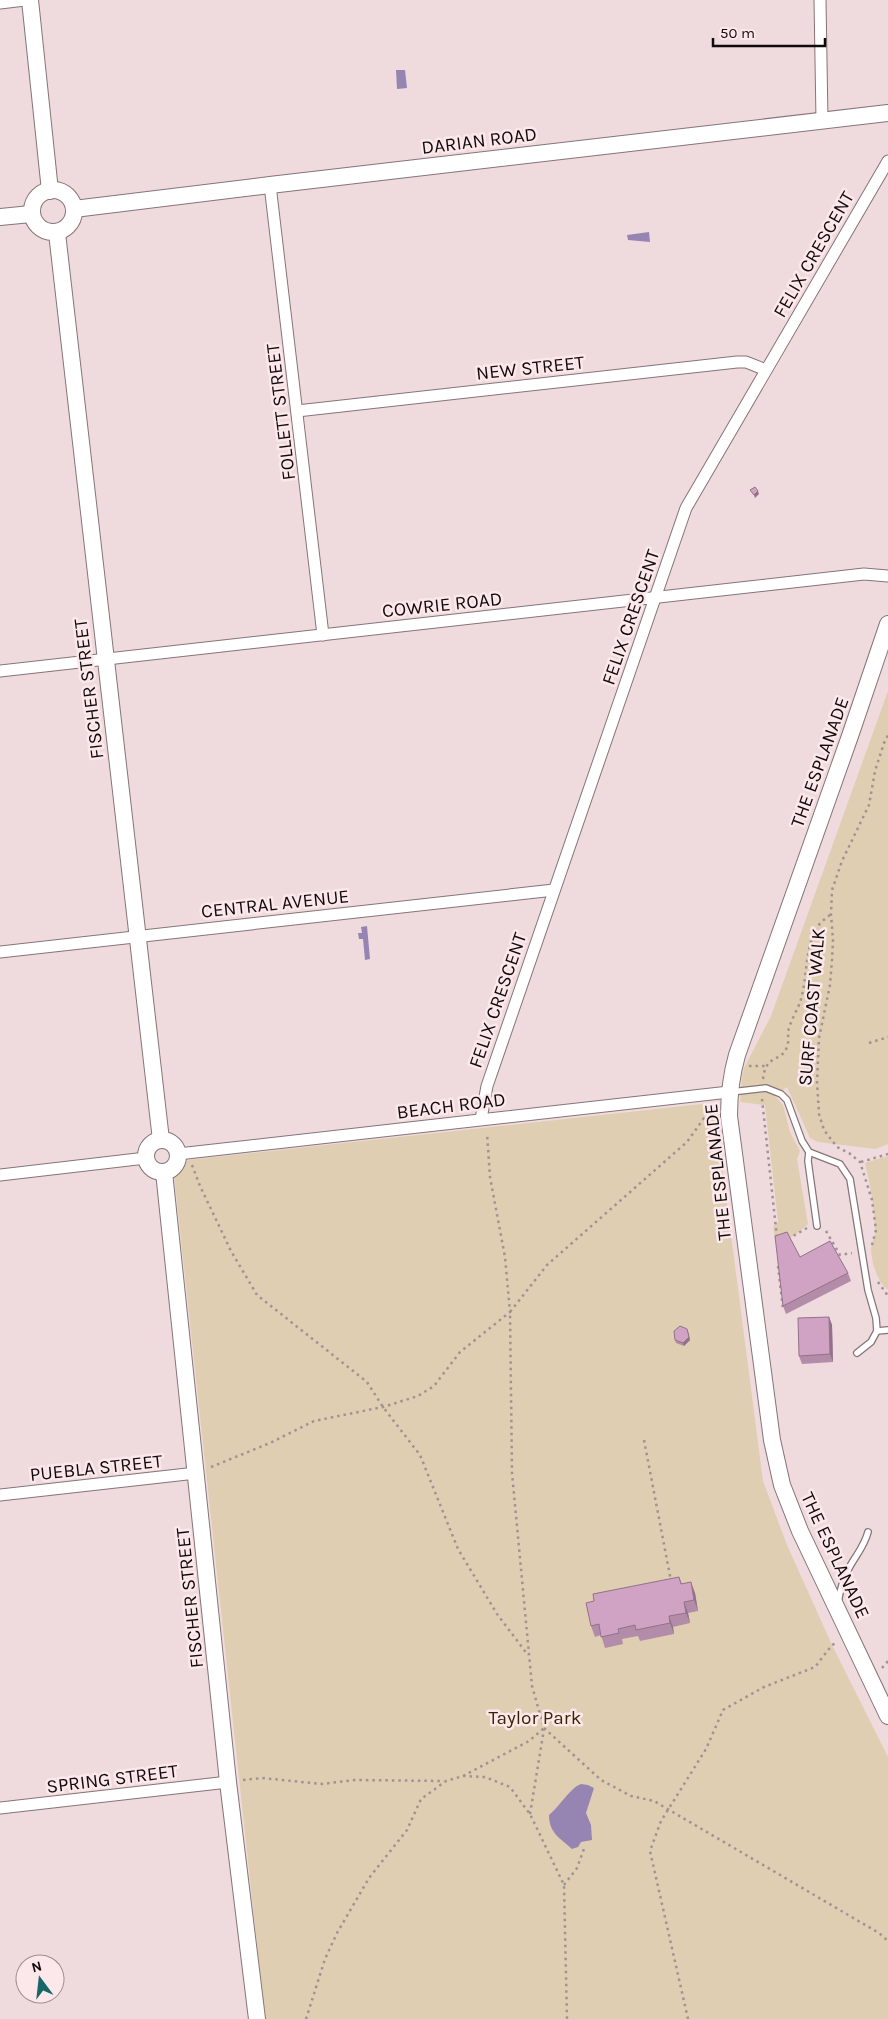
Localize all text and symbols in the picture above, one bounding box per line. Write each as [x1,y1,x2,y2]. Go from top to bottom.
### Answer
scale bar [713,15,826,47]
text: 50 m [720,24,755,42]
street label: DARIAN ROAD [420,123,538,159]
street label: FELIX CRESCENT [769,187,859,321]
street label: FOLLETT STREET [262,342,300,482]
street label: NEW STREET [475,351,586,385]
street label: FELIX CRESCENT [597,546,665,688]
street label: COWRIE ROAD [381,588,503,622]
street label: FISCHER STREET [69,617,109,760]
street label: THE ESPLANADE [786,694,854,830]
street label: CENTRAL AVENUE [200,885,350,923]
street label: SURF COAST WALK [794,927,830,1087]
street label: FELIX CRESCENT [464,929,532,1071]
street label: BEACH ROAD [395,1088,507,1124]
street label: THE ESPLANADE [700,1103,736,1241]
street label: PUEBLA STREET [29,1450,164,1486]
street label: THE ESPLANADE [796,1489,874,1622]
street label: FISCHER STREET [172,1526,208,1669]
park label: Taylor Park [489,1707,582,1729]
street label: SPRING STREET [45,1760,180,1798]
north arrow [15,1954,65,2004]
text: N [30,1957,44,1976]

